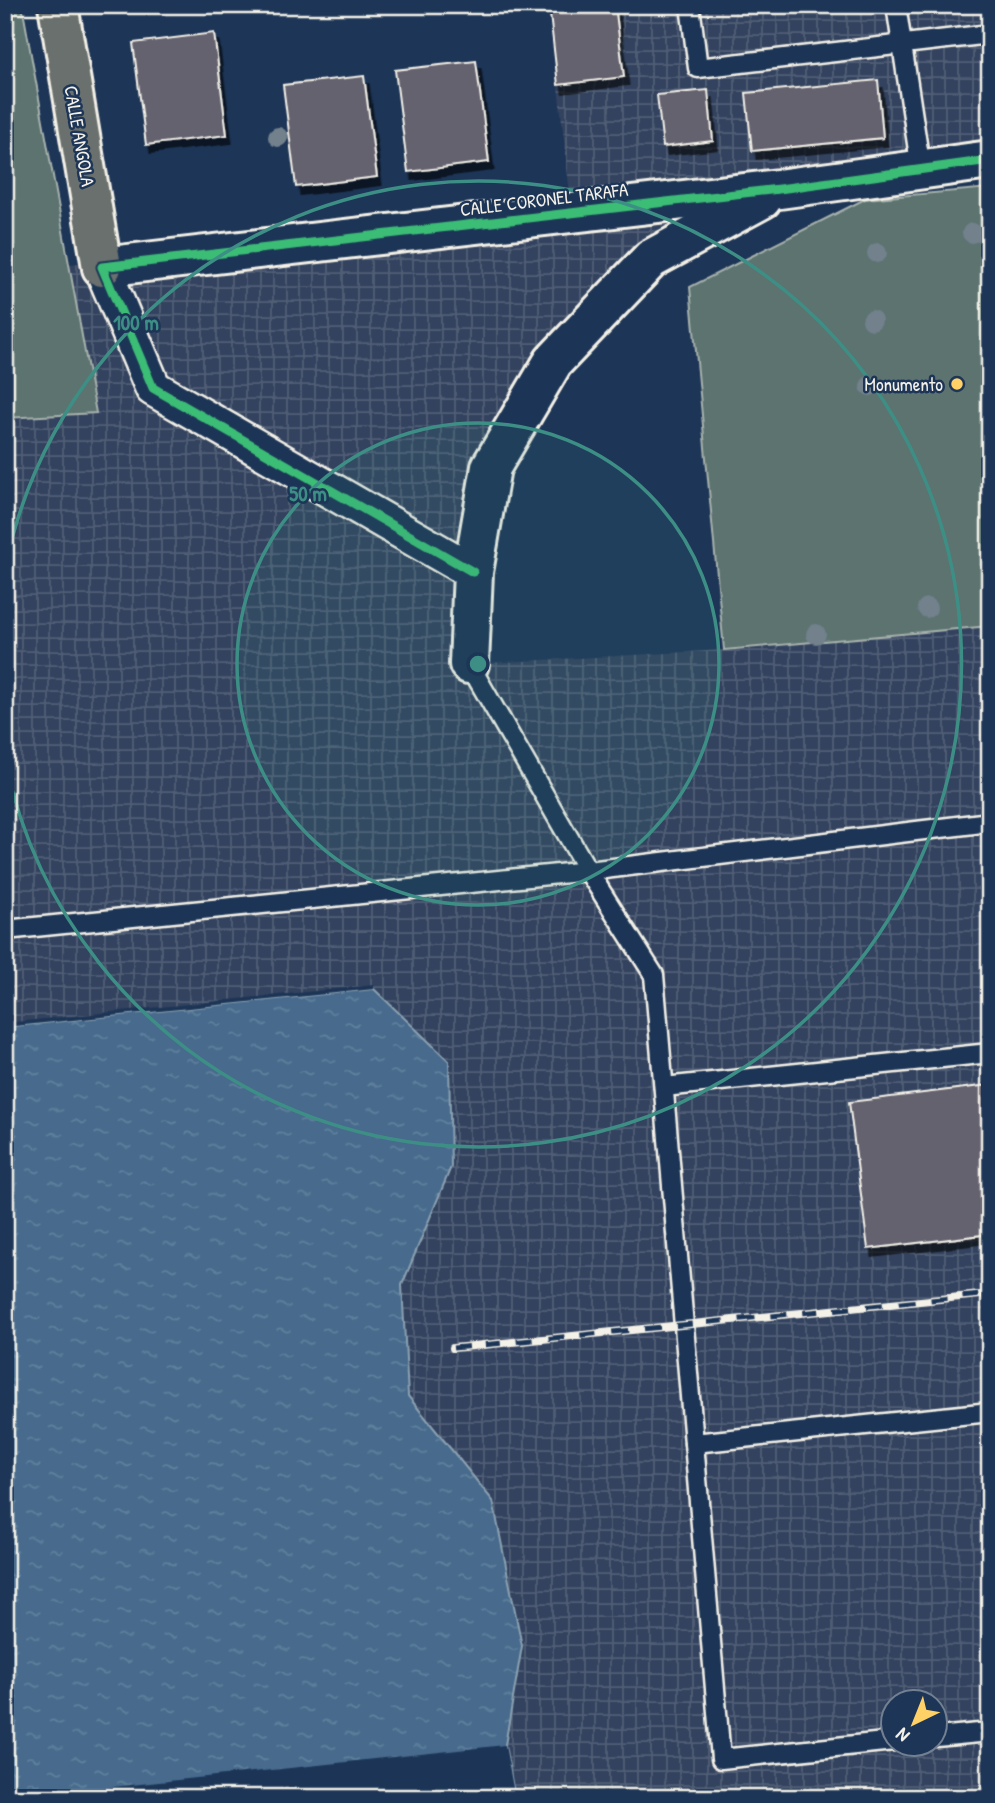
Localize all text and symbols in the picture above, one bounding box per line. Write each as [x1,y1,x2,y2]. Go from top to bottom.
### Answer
street label: CALLE ANGOLA [58,84,102,188]
street label: CALLE CORONEL TARAFA [458,176,630,222]
text: 100 m [113,308,159,337]
place label: Monumento [865,371,943,397]
marker: Monumento [949,376,965,392]
text: 50 m [289,479,327,508]
centre of rings [466,652,490,676]
north arrow [880,1688,950,1758]
text: N [890,1722,915,1748]

